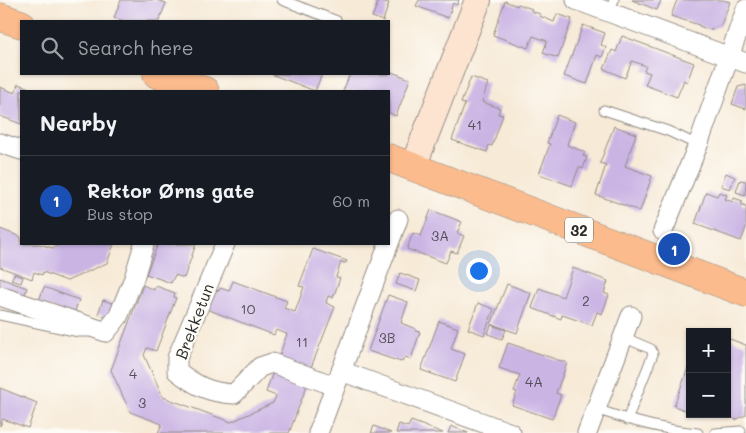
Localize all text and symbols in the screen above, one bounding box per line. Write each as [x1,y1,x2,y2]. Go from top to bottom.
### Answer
search box [20,20,390,75]
icon: search [38,34,66,62]
text: Search here [78,35,194,60]
text: Nearby [40,109,117,136]
house number: 41 [468,115,482,134]
text: Rektor Ørns gate [87,178,254,203]
text: 1 [52,190,60,211]
text: 60 m [333,190,370,211]
text: Bus stop [87,203,153,224]
road number: 32 [565,218,593,242]
house number: 3A [431,226,449,245]
pin: 1 [658,230,690,268]
your location [466,258,492,284]
street label: Brekketun [170,280,218,362]
house number: 2 [582,291,590,310]
house number: 10 [241,299,256,318]
house number: 3B [379,328,395,347]
map controls [686,328,731,418]
button: + [686,328,731,373]
house number: 11 [296,332,308,351]
house number: 4 [129,364,138,383]
house number: 4A [525,372,543,391]
button: − [686,373,731,418]
house number: 3 [138,393,146,412]

